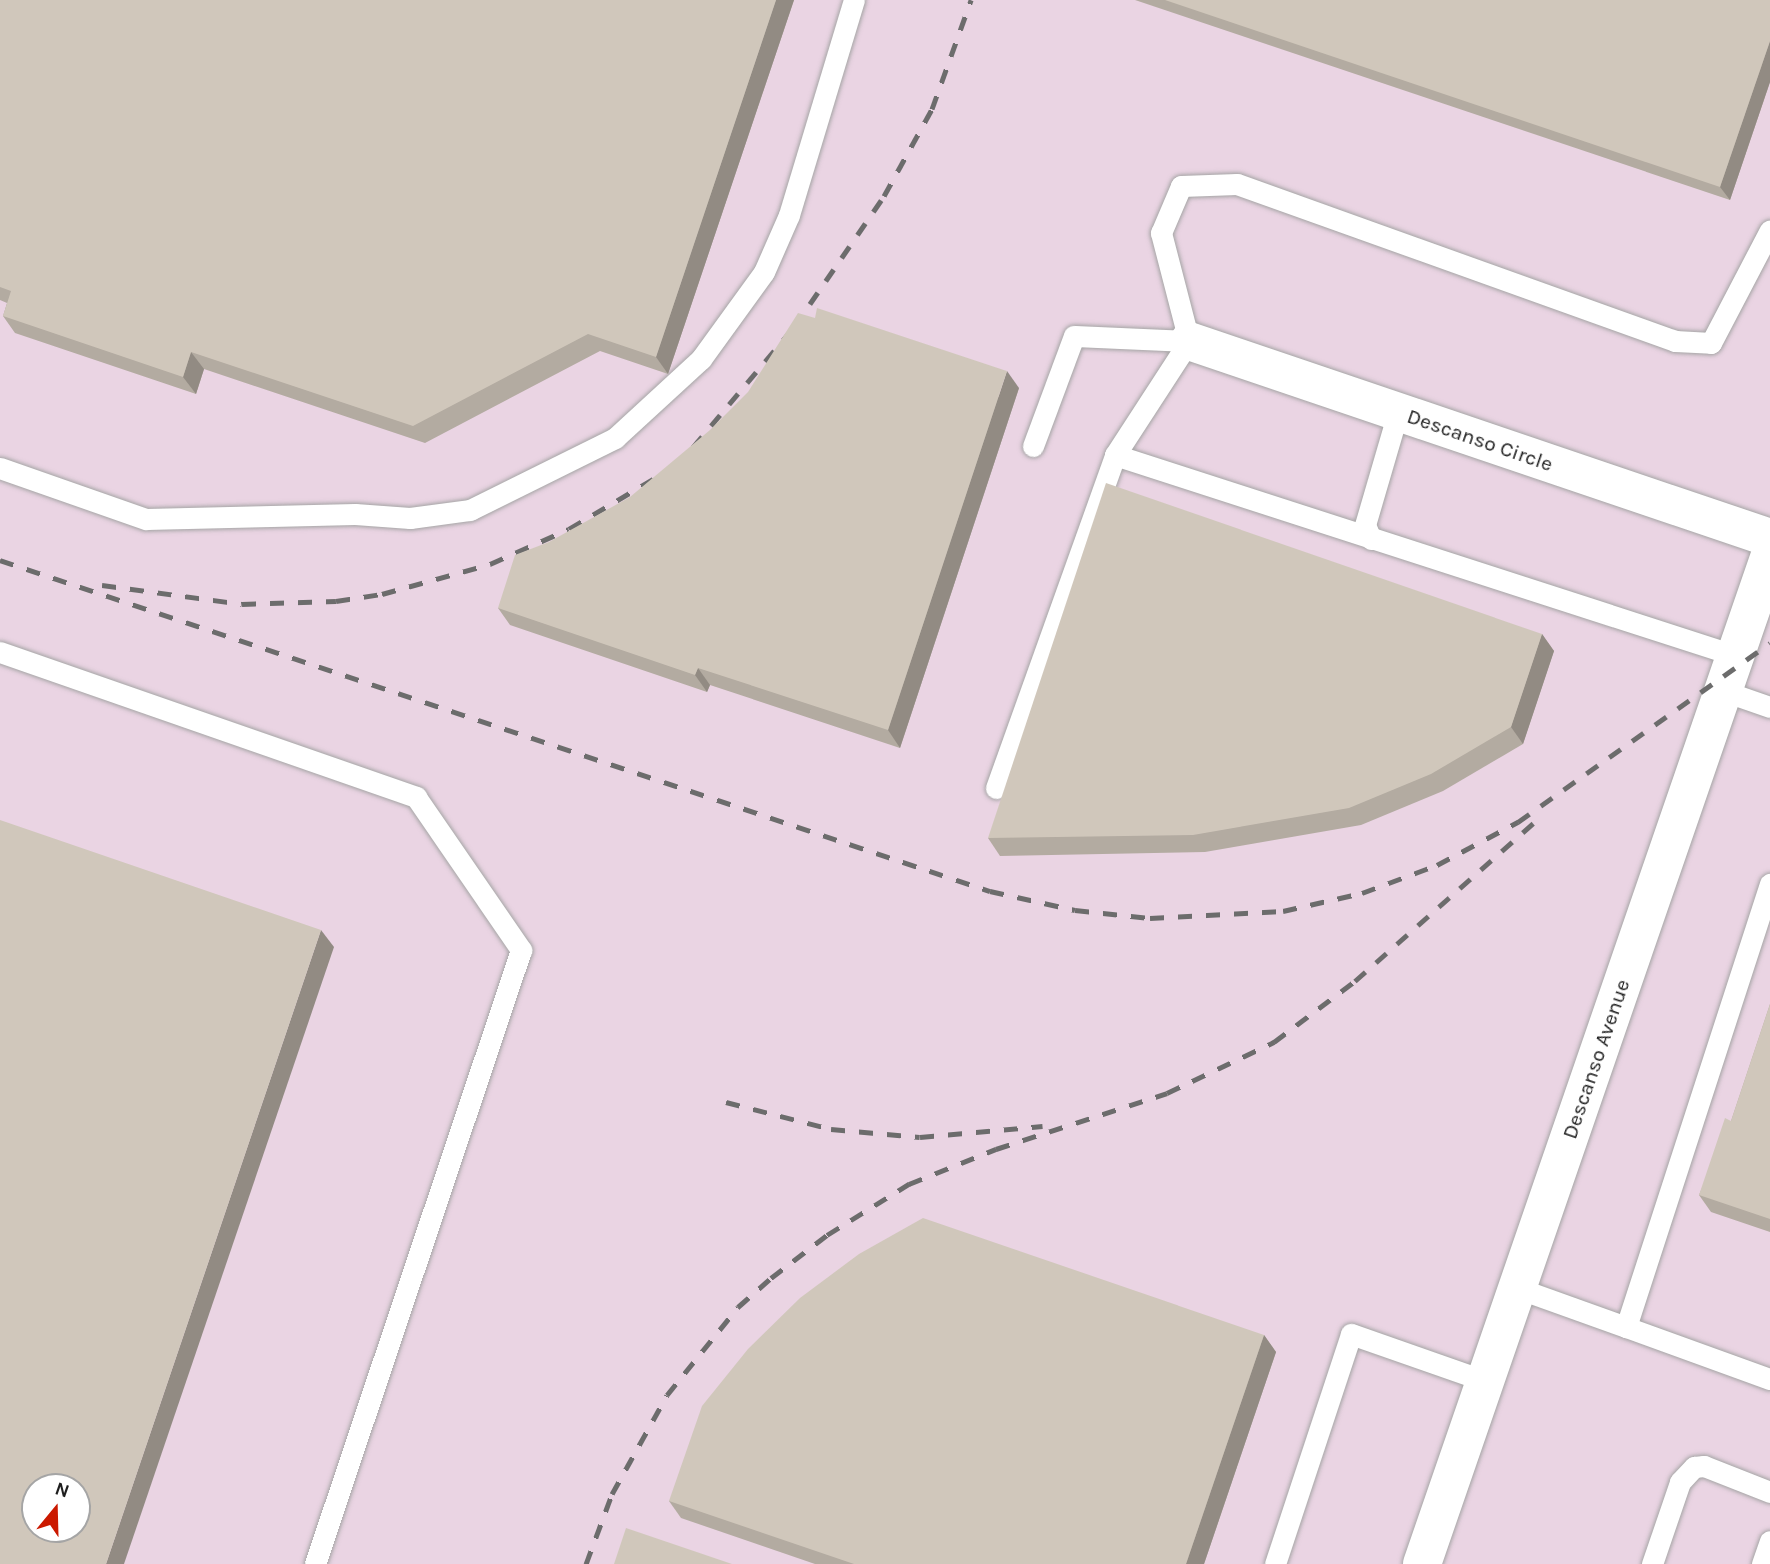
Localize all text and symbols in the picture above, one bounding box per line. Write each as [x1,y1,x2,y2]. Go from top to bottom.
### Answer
street label: Descanso Circle [1404,403,1556,477]
street label: Descanso Avenue [1557,976,1635,1142]
north arrow [21,1473,91,1543]
text: N [52,1477,72,1503]

